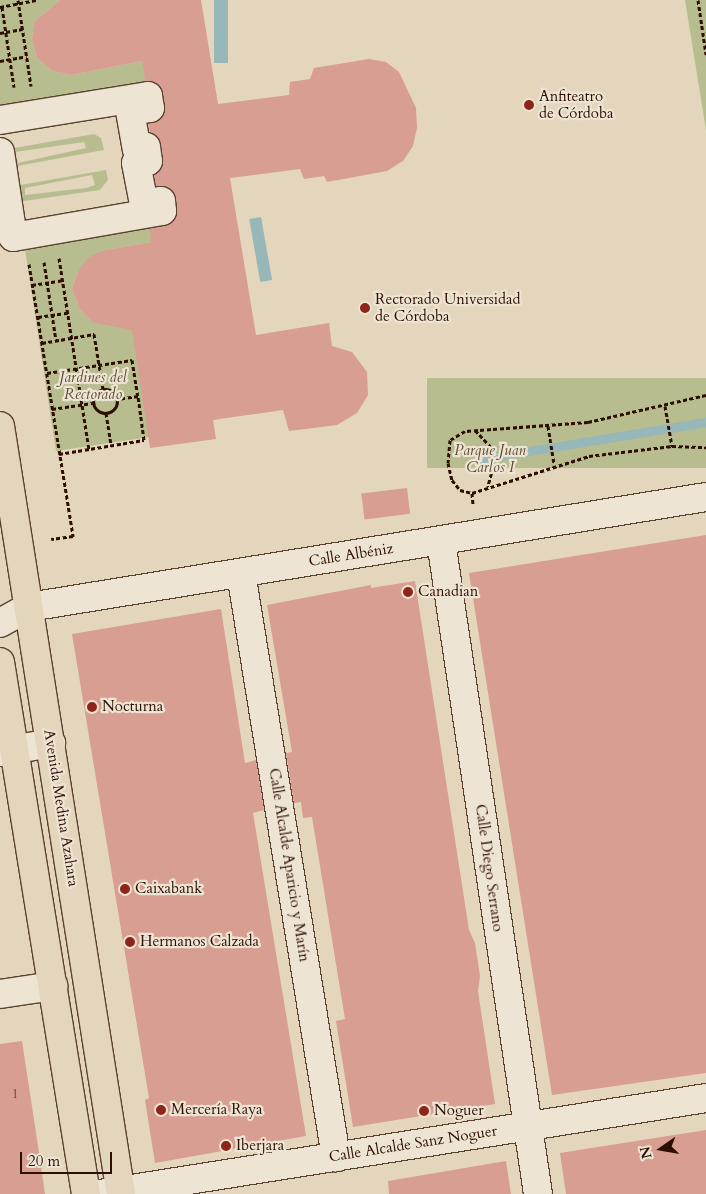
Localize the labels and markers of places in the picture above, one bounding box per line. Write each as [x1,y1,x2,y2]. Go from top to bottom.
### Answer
place label: Anfiteatro de Córdoba [539,87,613,122]
marker: Anfiteatro de Córdoba [523,99,535,111]
place label: Rectorado Universidad de Córdoba [375,290,521,325]
marker: Rectorado Universidad de Córdoba [359,302,371,314]
place label: Canadian [418,583,478,601]
marker: Canadian [402,586,414,598]
place label: Nocturna [102,698,163,716]
marker: Nocturna [86,701,98,713]
place label: Caixabank [135,880,202,898]
marker: Caixabank [119,883,131,895]
place label: Hermanos Calzada [140,933,259,951]
marker: Hermanos Calzada [124,936,136,948]
place label: Mercería Raya [171,1101,263,1119]
place label: Noguer [434,1102,484,1120]
marker: Mercería Raya [155,1104,167,1116]
marker: Noguer [418,1105,430,1117]
place label: Iberjara [236,1137,284,1155]
marker: Iberjara [220,1140,232,1152]

